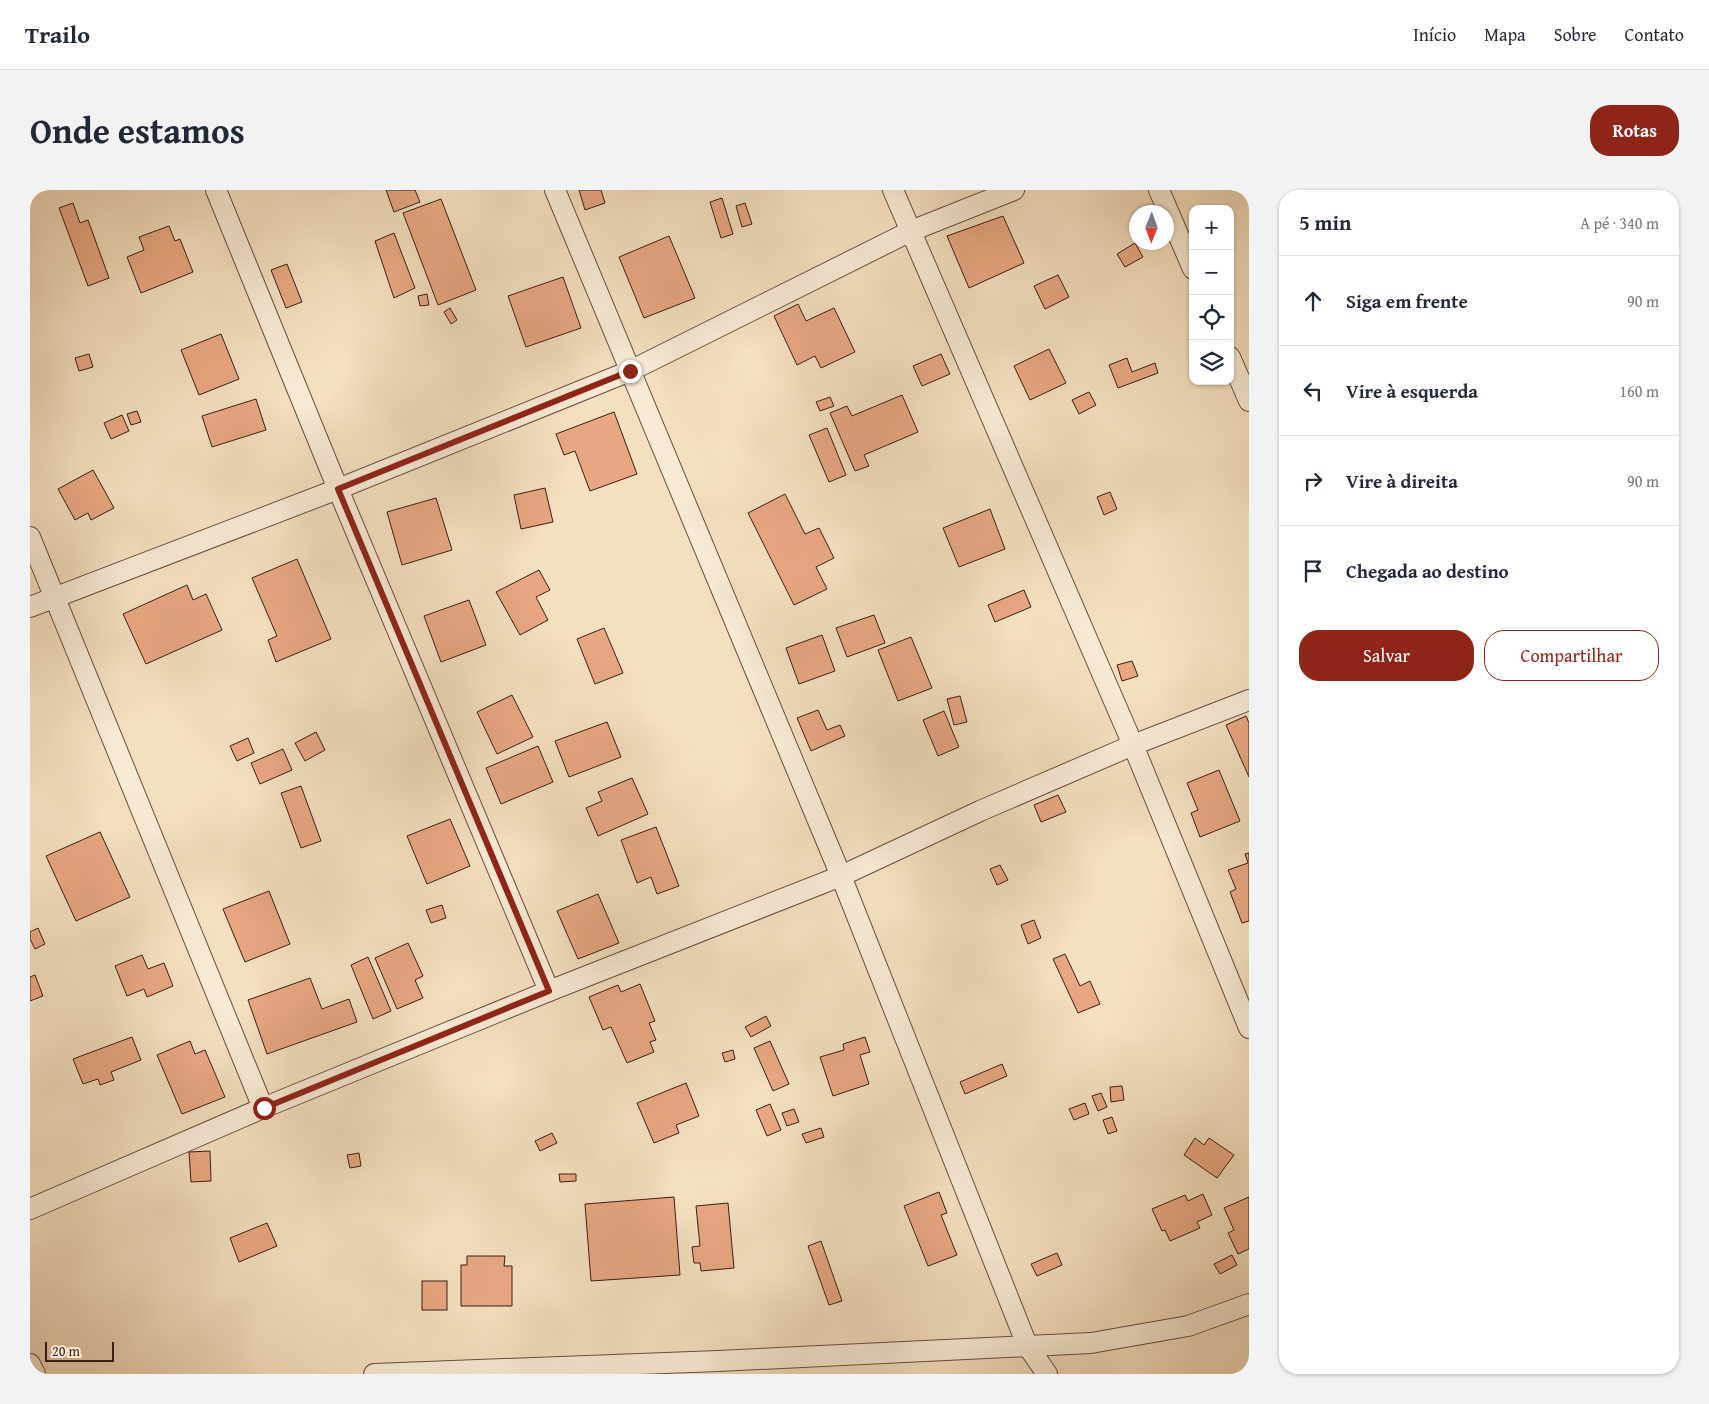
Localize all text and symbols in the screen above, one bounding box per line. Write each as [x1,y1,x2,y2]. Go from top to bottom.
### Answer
text: Trailo [25,17,90,52]
text: Início [1413,21,1456,48]
text: Mapa [1484,21,1526,48]
text: Sobre [1554,21,1597,48]
text: Contato [1625,21,1684,48]
text: Onde estamos [30,105,245,156]
button: Rotas [1590,105,1679,156]
north arrow [1129,205,1174,250]
map controls [1189,205,1234,385]
button: + [1189,205,1234,250]
text: 5 min [1299,207,1351,238]
text: A pé · 340 m [1580,211,1659,235]
button: − [1189,250,1234,295]
icon: ahead [1299,287,1327,315]
text: Siga em frente [1346,287,1468,315]
text: 90 m [1627,289,1659,313]
button: locate [1189,295,1234,340]
button: layers [1189,340,1234,385]
route end [619,360,642,383]
icon: left [1299,377,1327,405]
text: Vire à esquerda [1346,377,1478,405]
text: 160 m [1619,379,1659,403]
icon: right [1299,467,1327,495]
text: Vire à direita [1346,467,1458,495]
text: 90 m [1627,469,1659,493]
icon: arrive [1299,557,1327,585]
text: Chegada ao destino [1346,557,1509,585]
button: Salvar [1299,630,1474,681]
button: Compartilhar [1484,630,1659,681]
route start [253,1097,276,1120]
scale bar [45,1339,114,1362]
text: 20 m [52,1341,80,1361]

